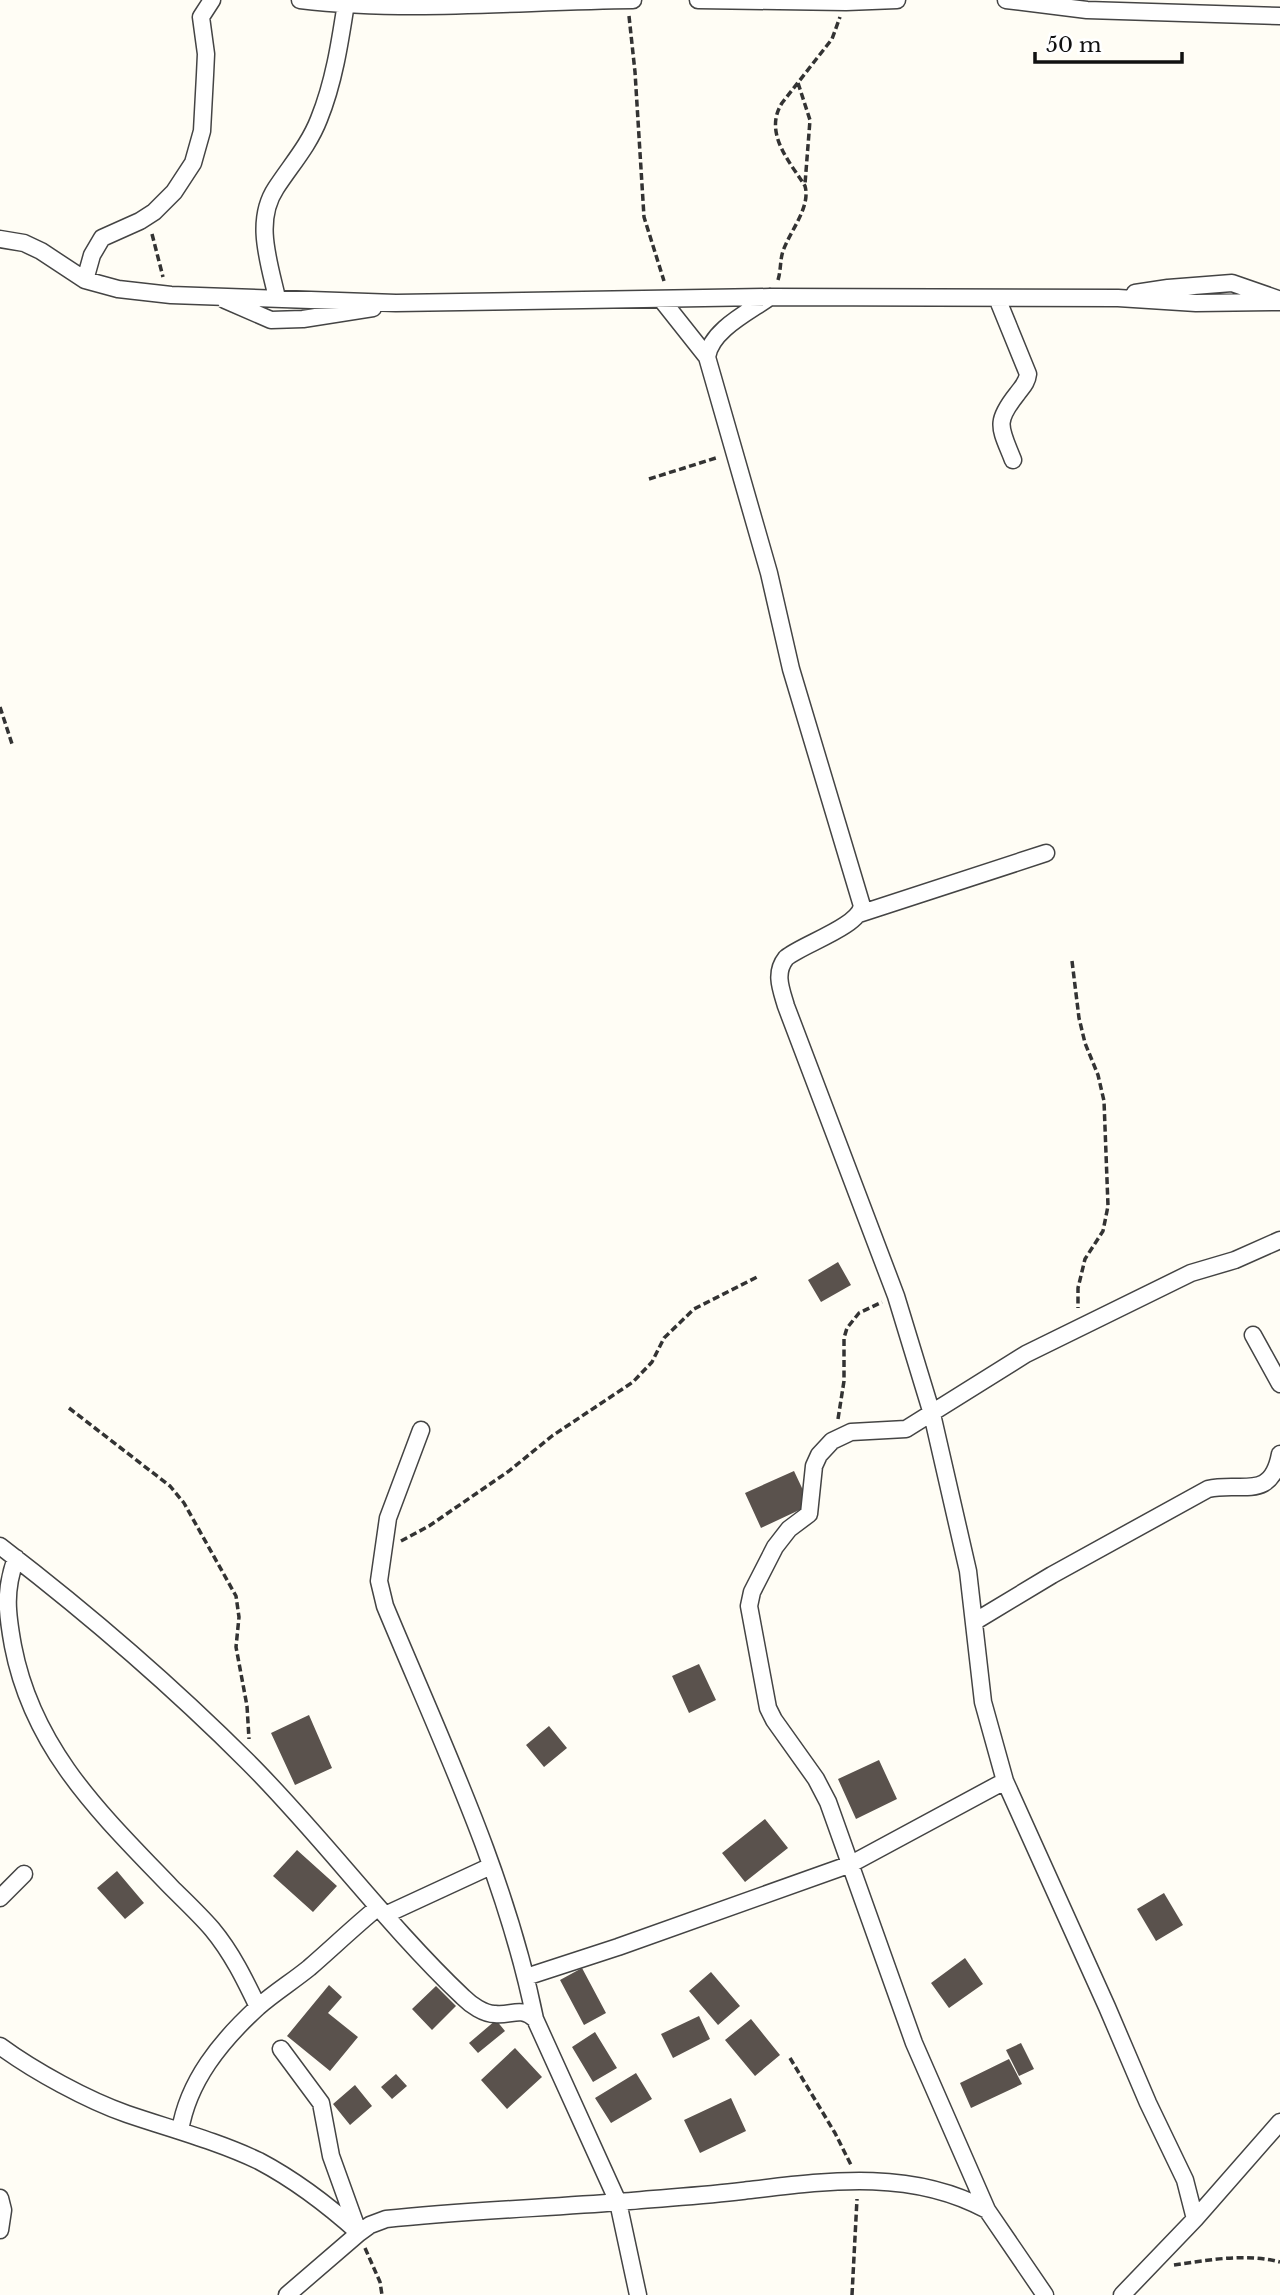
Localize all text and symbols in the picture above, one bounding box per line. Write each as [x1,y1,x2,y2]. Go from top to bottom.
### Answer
scale bar [1035,21,1182,65]
text: 50 m [1046,32,1102,58]

